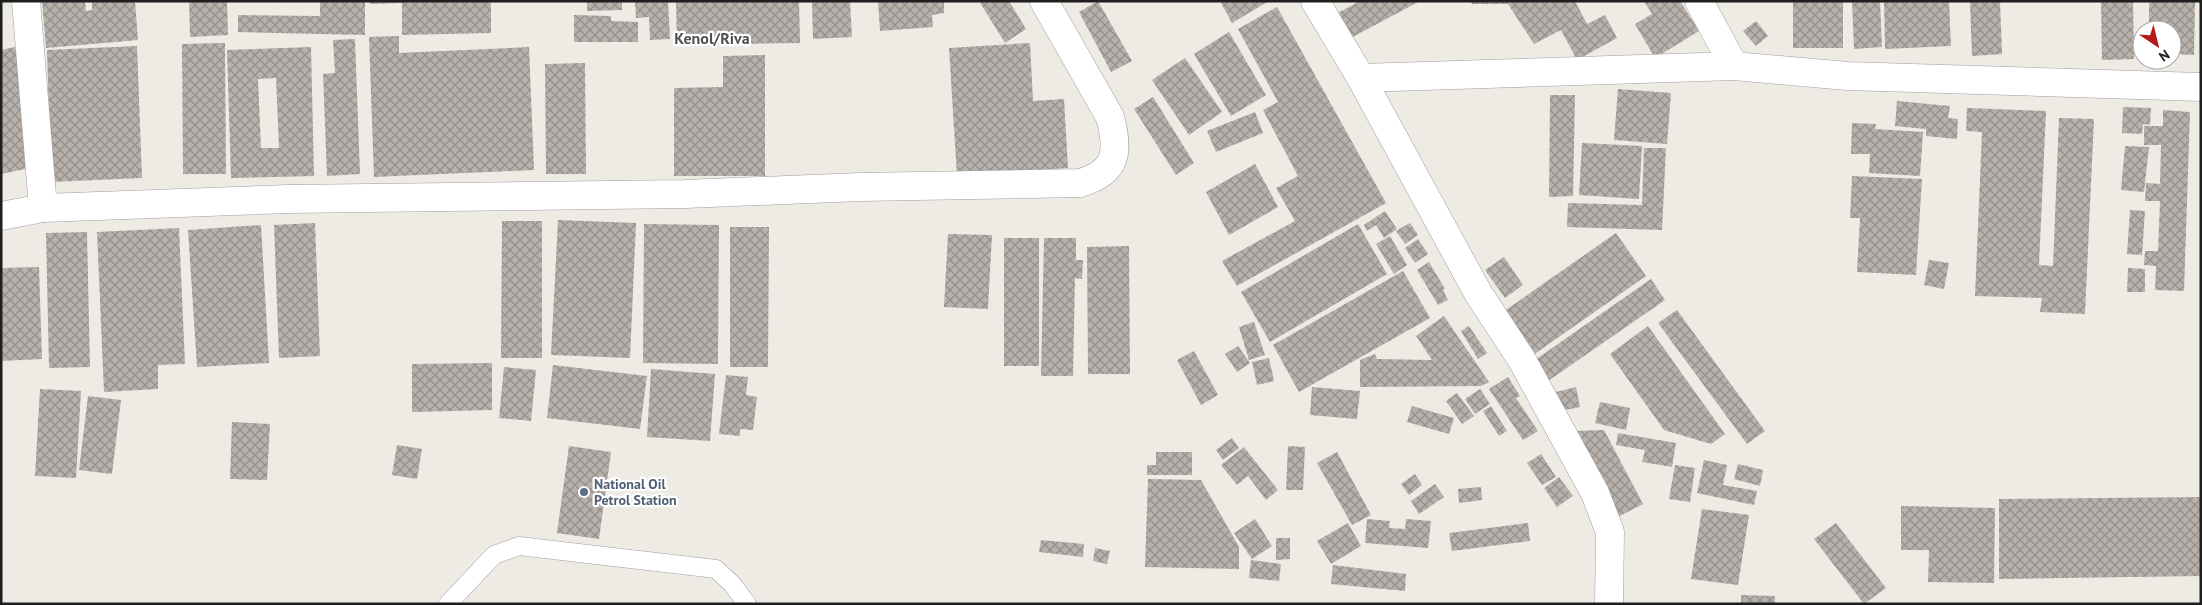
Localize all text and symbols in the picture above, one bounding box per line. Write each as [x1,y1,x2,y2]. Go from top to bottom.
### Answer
north arrow [2132,20,2182,70]
district label: Kenol/Riva [674,28,750,48]
text: N [2156,46,2173,66]
place label: National Oil Petrol Station [594,475,677,509]
marker: National Oil Petrol Station [578,486,590,498]

